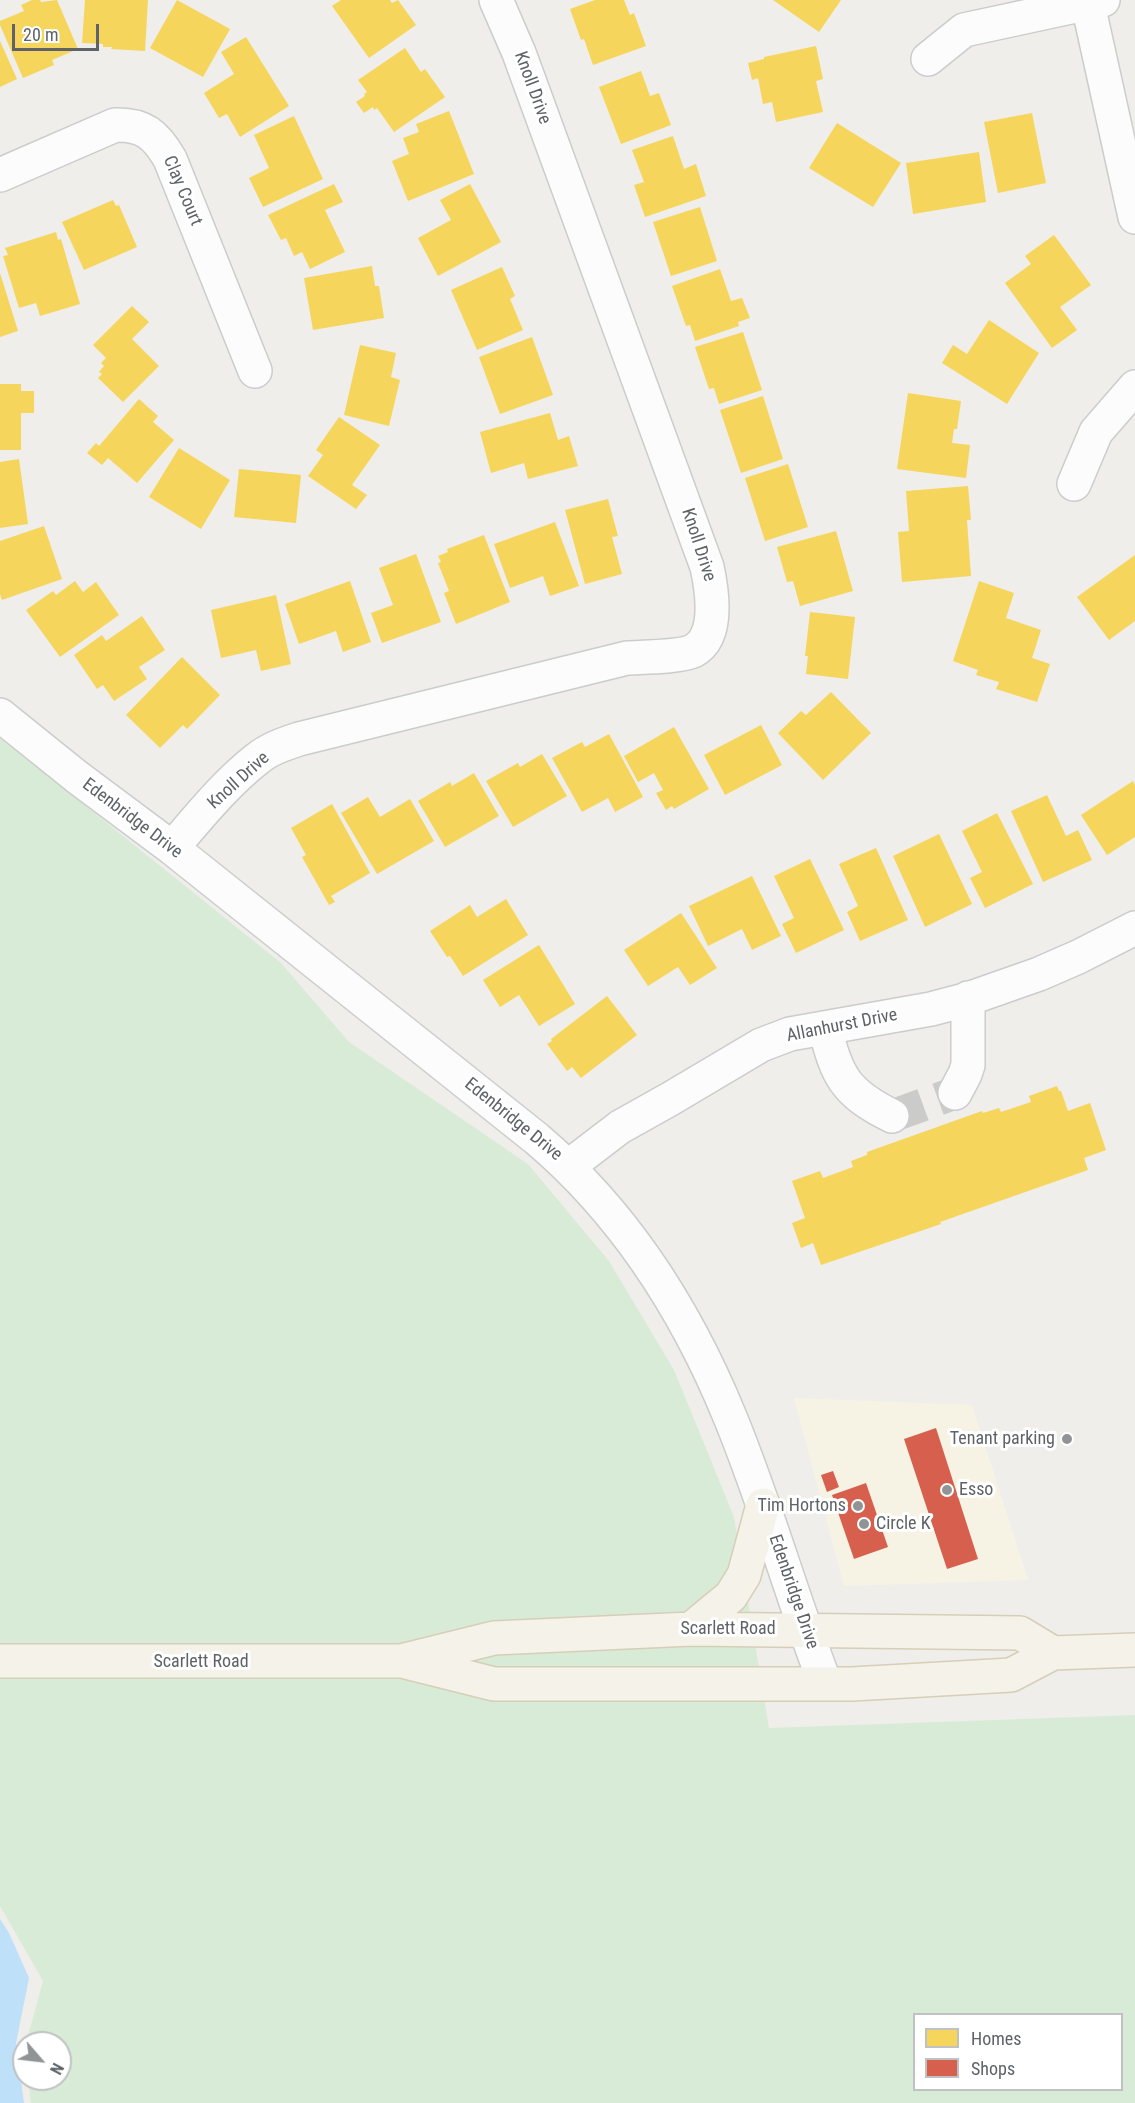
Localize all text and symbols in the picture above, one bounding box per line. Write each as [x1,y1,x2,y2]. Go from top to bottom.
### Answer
scale bar [15,12,102,50]
text: 20 m [23,24,58,45]
street label: Knoll Drive [509,49,555,127]
street label: Clay Court [158,153,206,229]
street label: Knoll Drive [676,506,720,584]
street label: Knoll Drive [204,748,274,814]
street label: Edenbridge Drive [78,774,186,864]
street label: Allanhurst Drive [785,1005,899,1047]
street label: Edenbridge Drive [460,1074,566,1166]
place label: Tenant parking [950,1428,1055,1450]
marker: Tenant parking [1060,1432,1074,1446]
place label: Esso [959,1479,993,1501]
marker: Esso [940,1483,954,1497]
place label: Tim Hortons [758,1495,846,1517]
marker: Tim Hortons [851,1499,865,1513]
place label: Circle K [876,1513,930,1535]
marker: Circle K [857,1517,871,1531]
street label: Edenbridge Drive [763,1532,823,1652]
street label: Scarlett Road [680,1618,776,1640]
street label: Scarlett Road [153,1651,249,1673]
legend [913,2013,1123,2091]
text: Homes [971,2028,1021,2049]
north arrow [12,2031,72,2091]
text: Shops [971,2058,1015,2079]
text: N [46,2060,67,2078]

